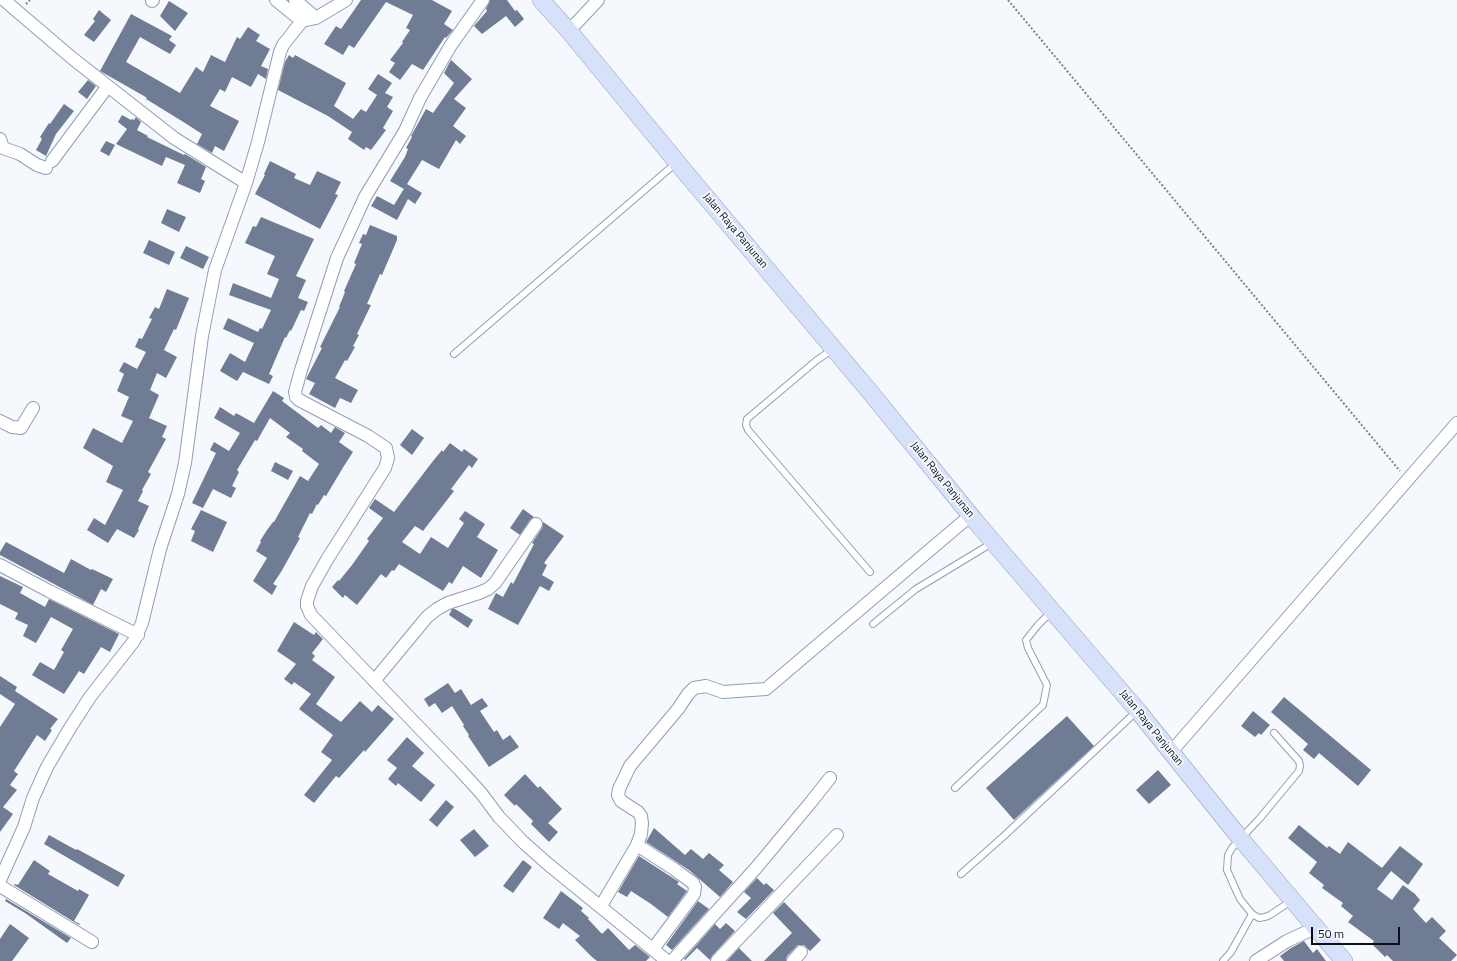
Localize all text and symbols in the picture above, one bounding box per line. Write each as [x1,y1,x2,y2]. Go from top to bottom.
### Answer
street label: Jalan Raya Panjunan [700,191,770,271]
street label: Jalan Raya Panjunan [907,439,977,521]
street label: Jalan Raya Panjunan [1116,687,1186,769]
scale bar [1313,919,1402,945]
text: 50 m [1318,924,1344,943]

